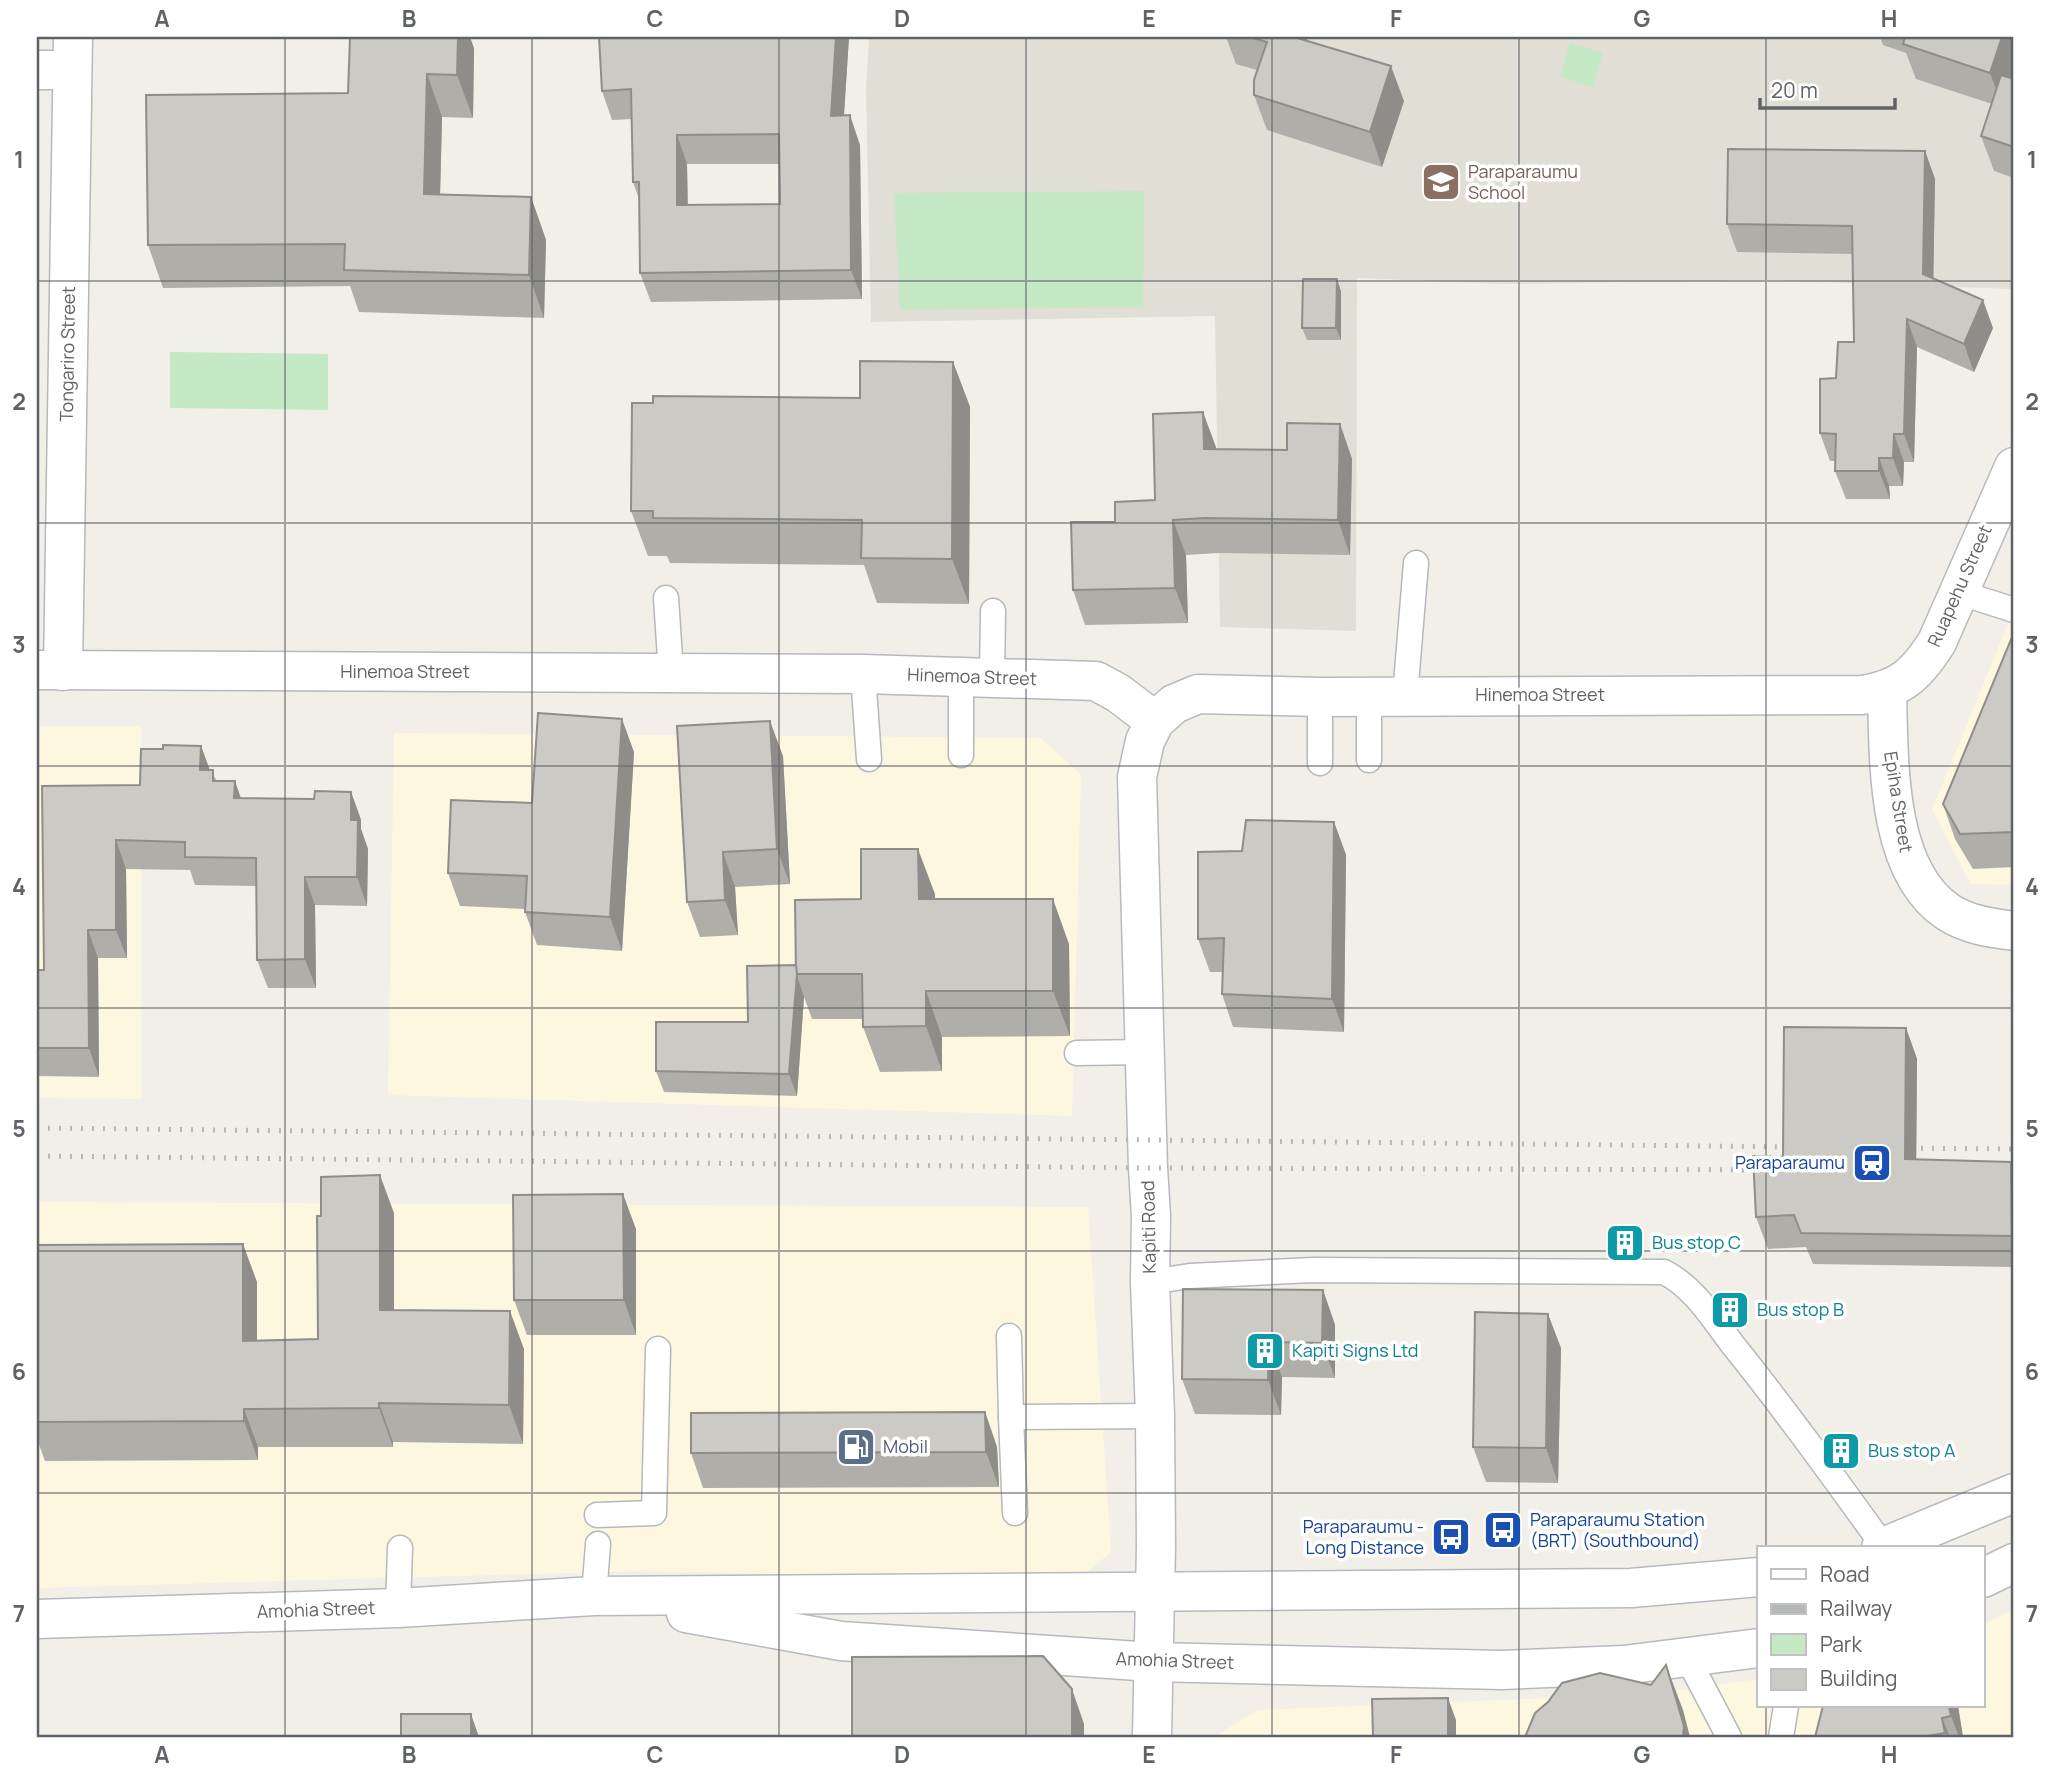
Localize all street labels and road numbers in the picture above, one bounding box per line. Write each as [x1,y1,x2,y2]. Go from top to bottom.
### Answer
street label: Tongariro Street [54,286,80,422]
street label: Ruapehu Street [1921,521,1997,650]
street label: Hinemoa Street [340,659,470,683]
street label: Hinemoa Street [907,662,1037,690]
street label: Hinemoa Street [1475,682,1605,706]
street label: Epiha Street [1879,749,1919,854]
street label: Kapiti Road [1135,1180,1161,1274]
street label: Amohia Street [256,1595,376,1623]
street label: Amohia Street [1115,1646,1235,1674]

